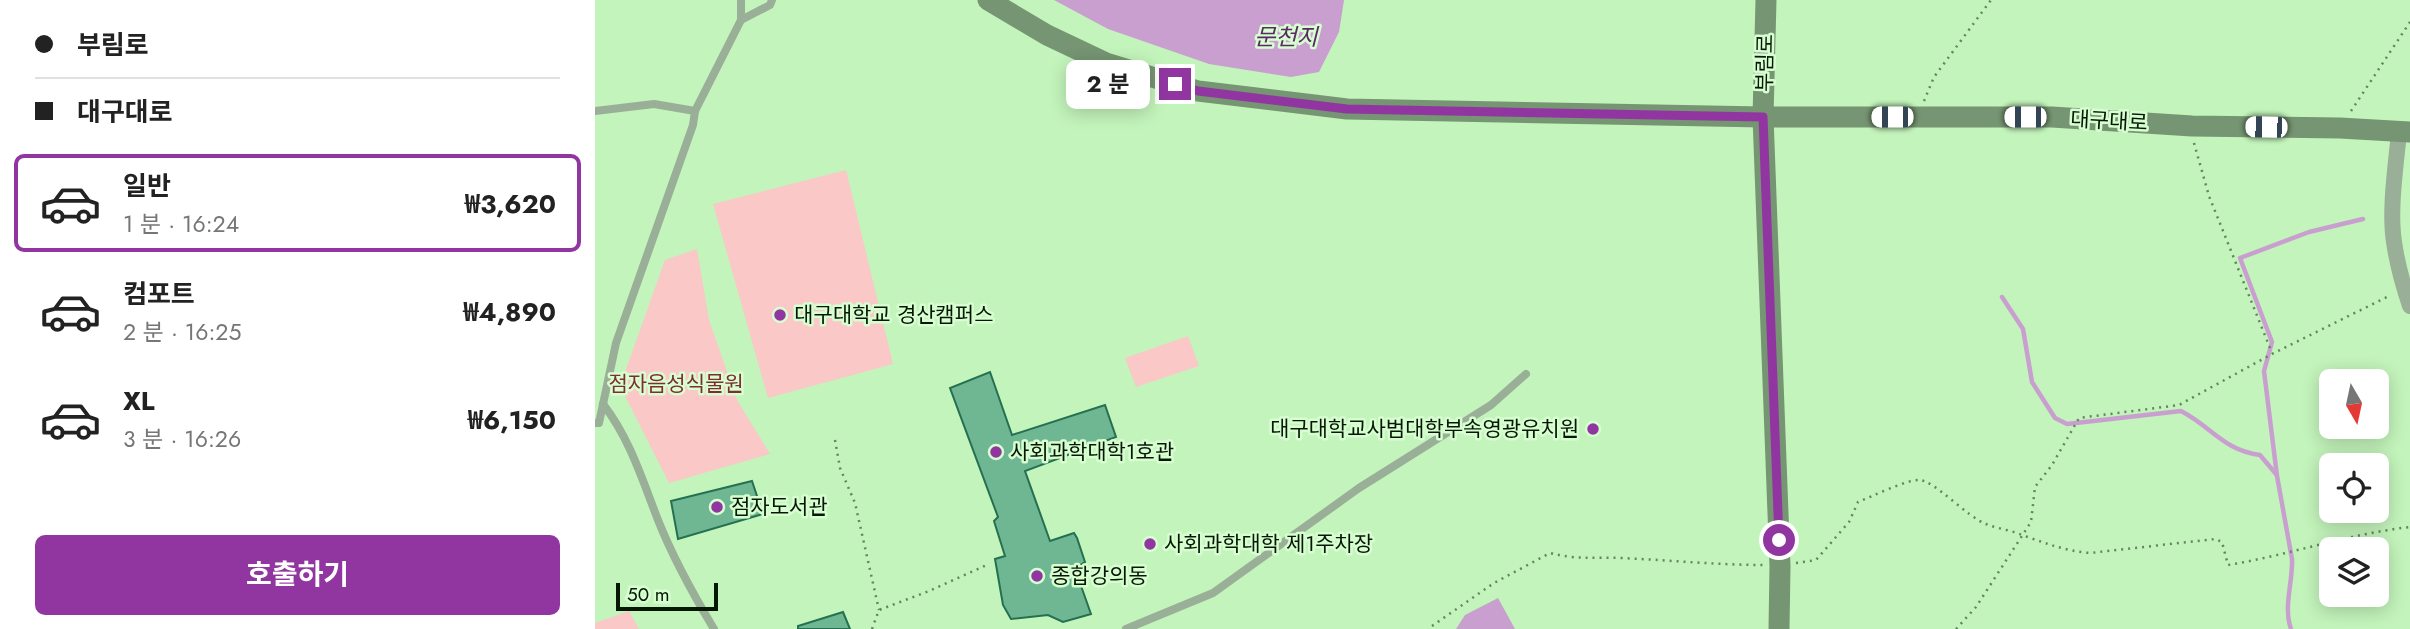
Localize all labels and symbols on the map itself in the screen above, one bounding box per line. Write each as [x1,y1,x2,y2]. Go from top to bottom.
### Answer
water label: 문천지 [1254,20,1320,54]
street label: 부림로 [1749,34,1781,92]
callout: 2 분 [1067,60,1151,108]
route end [1159,68,1191,100]
street label: 대구대로 [2070,104,2148,138]
car [1872,107,1914,128]
car [2005,107,2047,128]
car [2245,116,2288,138]
place label: 대구대학교 경산캠퍼스 [794,300,994,330]
marker: 대구대학교 경산캠퍼스 [772,307,788,323]
park label: 점자음성식물원 [608,369,744,399]
north arrow [2319,369,2389,439]
place label: 대구대학교사범대학부속영광유치원 [1270,414,1579,444]
marker: 대구대학교사범대학부속영광유치원 [1585,421,1601,437]
place label: 사회과학대학1호관 [1010,437,1174,467]
marker: 사회과학대학1호관 [988,444,1004,460]
place label: 점자도서관 [731,492,828,522]
marker: 점자도서관 [709,499,725,515]
route start [1763,524,1795,556]
place label: 사회과학대학 제1주차장 [1164,529,1373,559]
marker: 사회과학대학 제1주차장 [1142,536,1158,552]
place label: 종합강의동 [1051,561,1148,591]
marker: 종합강의동 [1029,568,1045,584]
scale bar [616,580,717,612]

